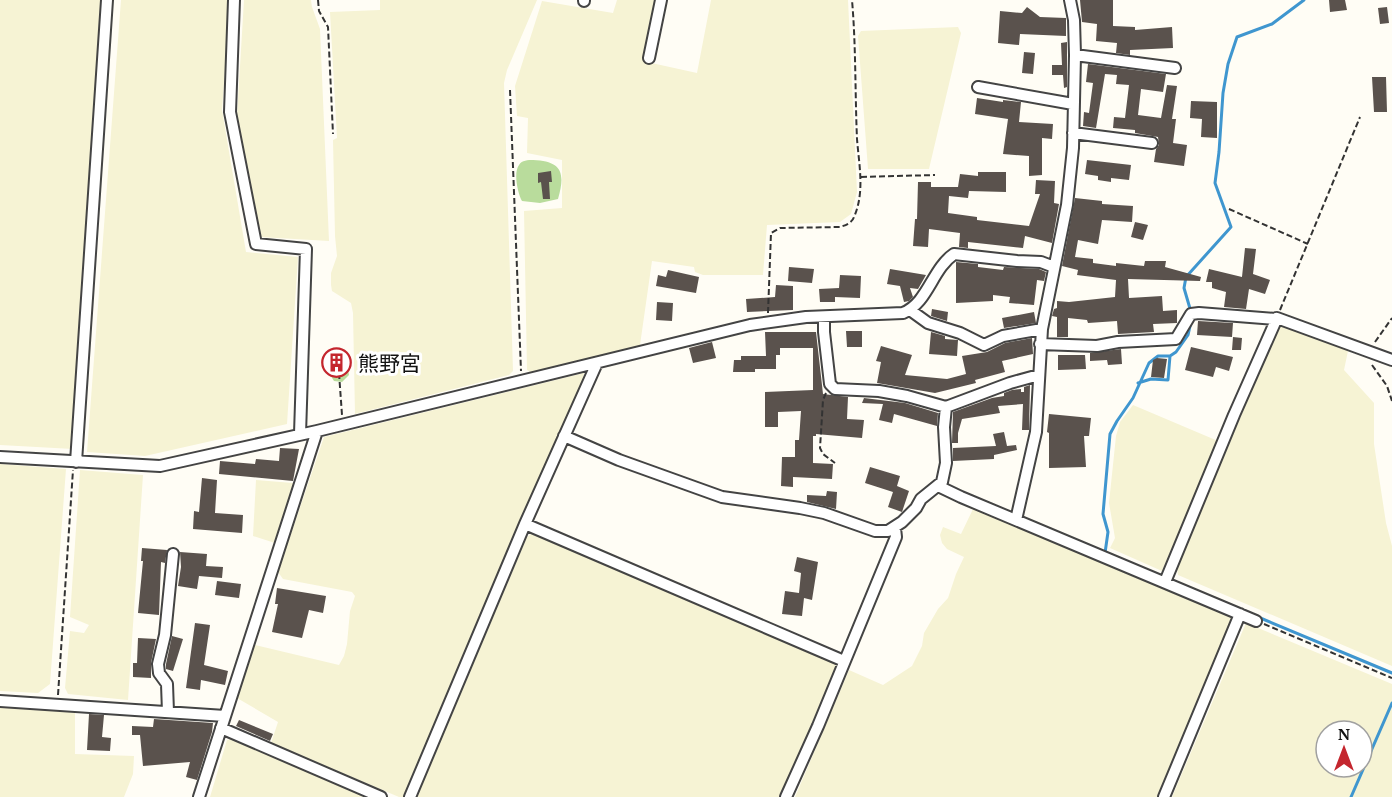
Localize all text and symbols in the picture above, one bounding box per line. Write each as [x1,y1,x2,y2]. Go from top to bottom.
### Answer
building icon: 熊野宮 [321,347,353,379]
place label: 熊野宮 [358,349,421,377]
north arrow [1314,719,1374,779]
text: N [1338,723,1350,745]

